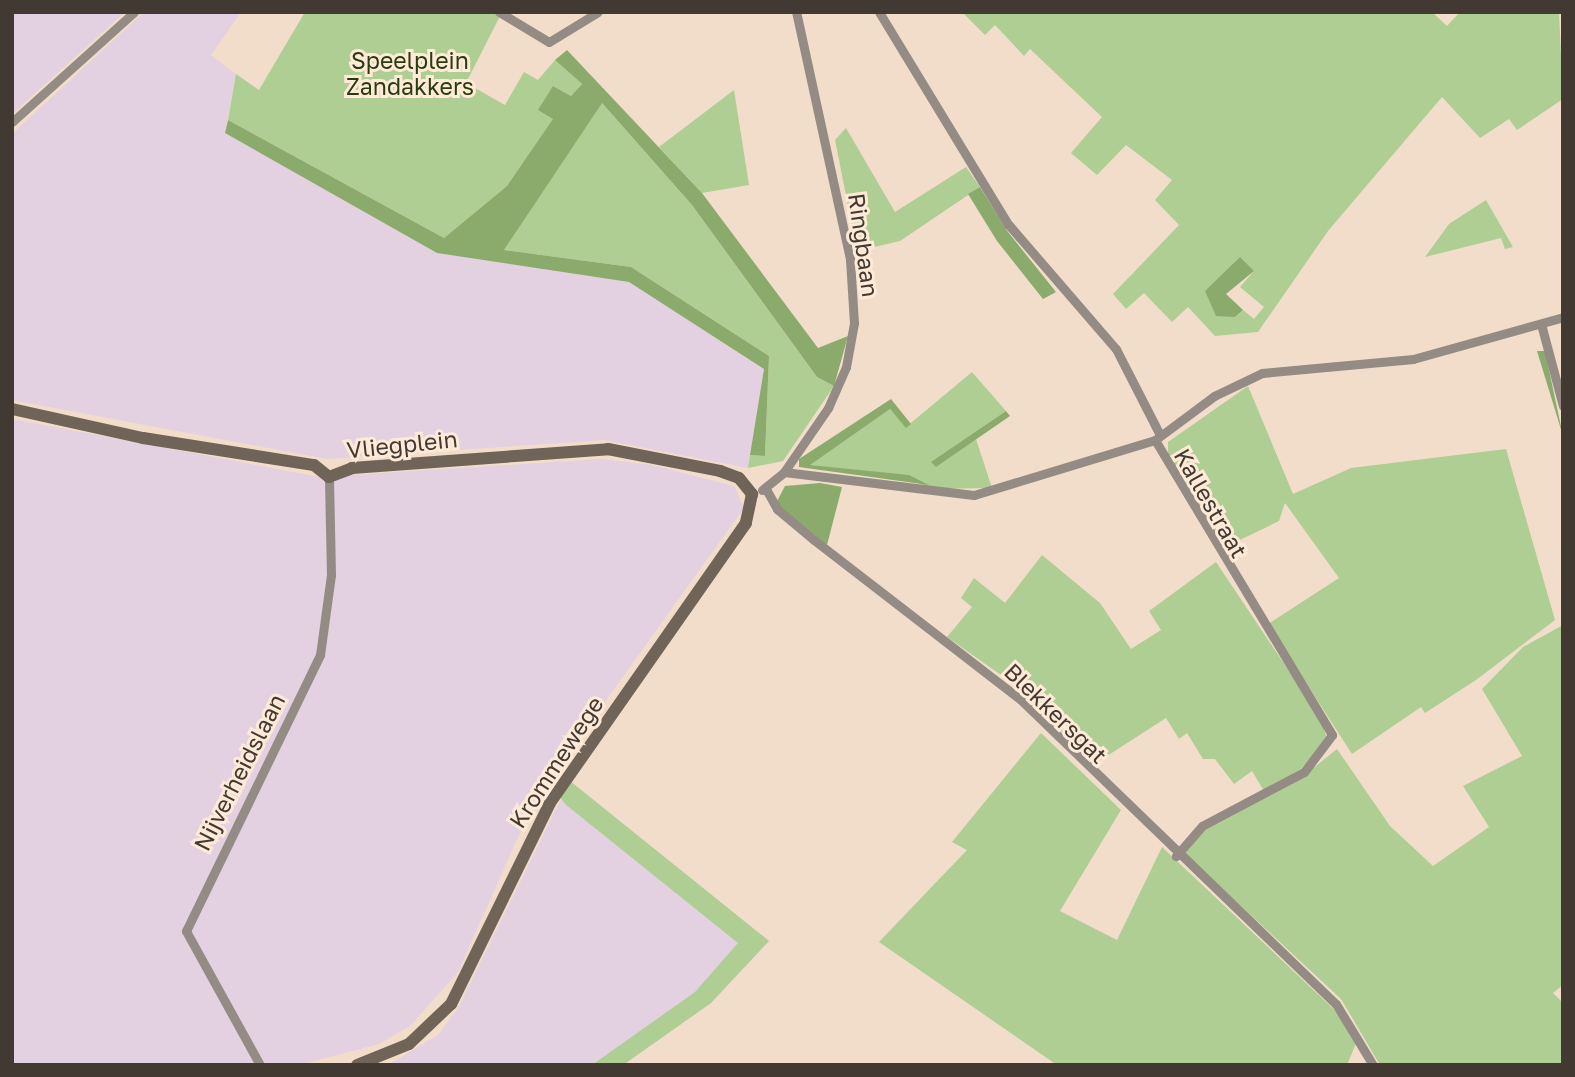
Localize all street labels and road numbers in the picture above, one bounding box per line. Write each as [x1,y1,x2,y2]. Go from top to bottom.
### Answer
street label: Ringbaan [843,191,885,299]
street label: Vliegplein [345,424,459,464]
street label: Kallestraat [1169,443,1253,563]
street label: Blekkersgat [999,657,1113,769]
street label: Nijverheidslaan [188,689,290,855]
street label: Krommewege [503,691,609,833]

